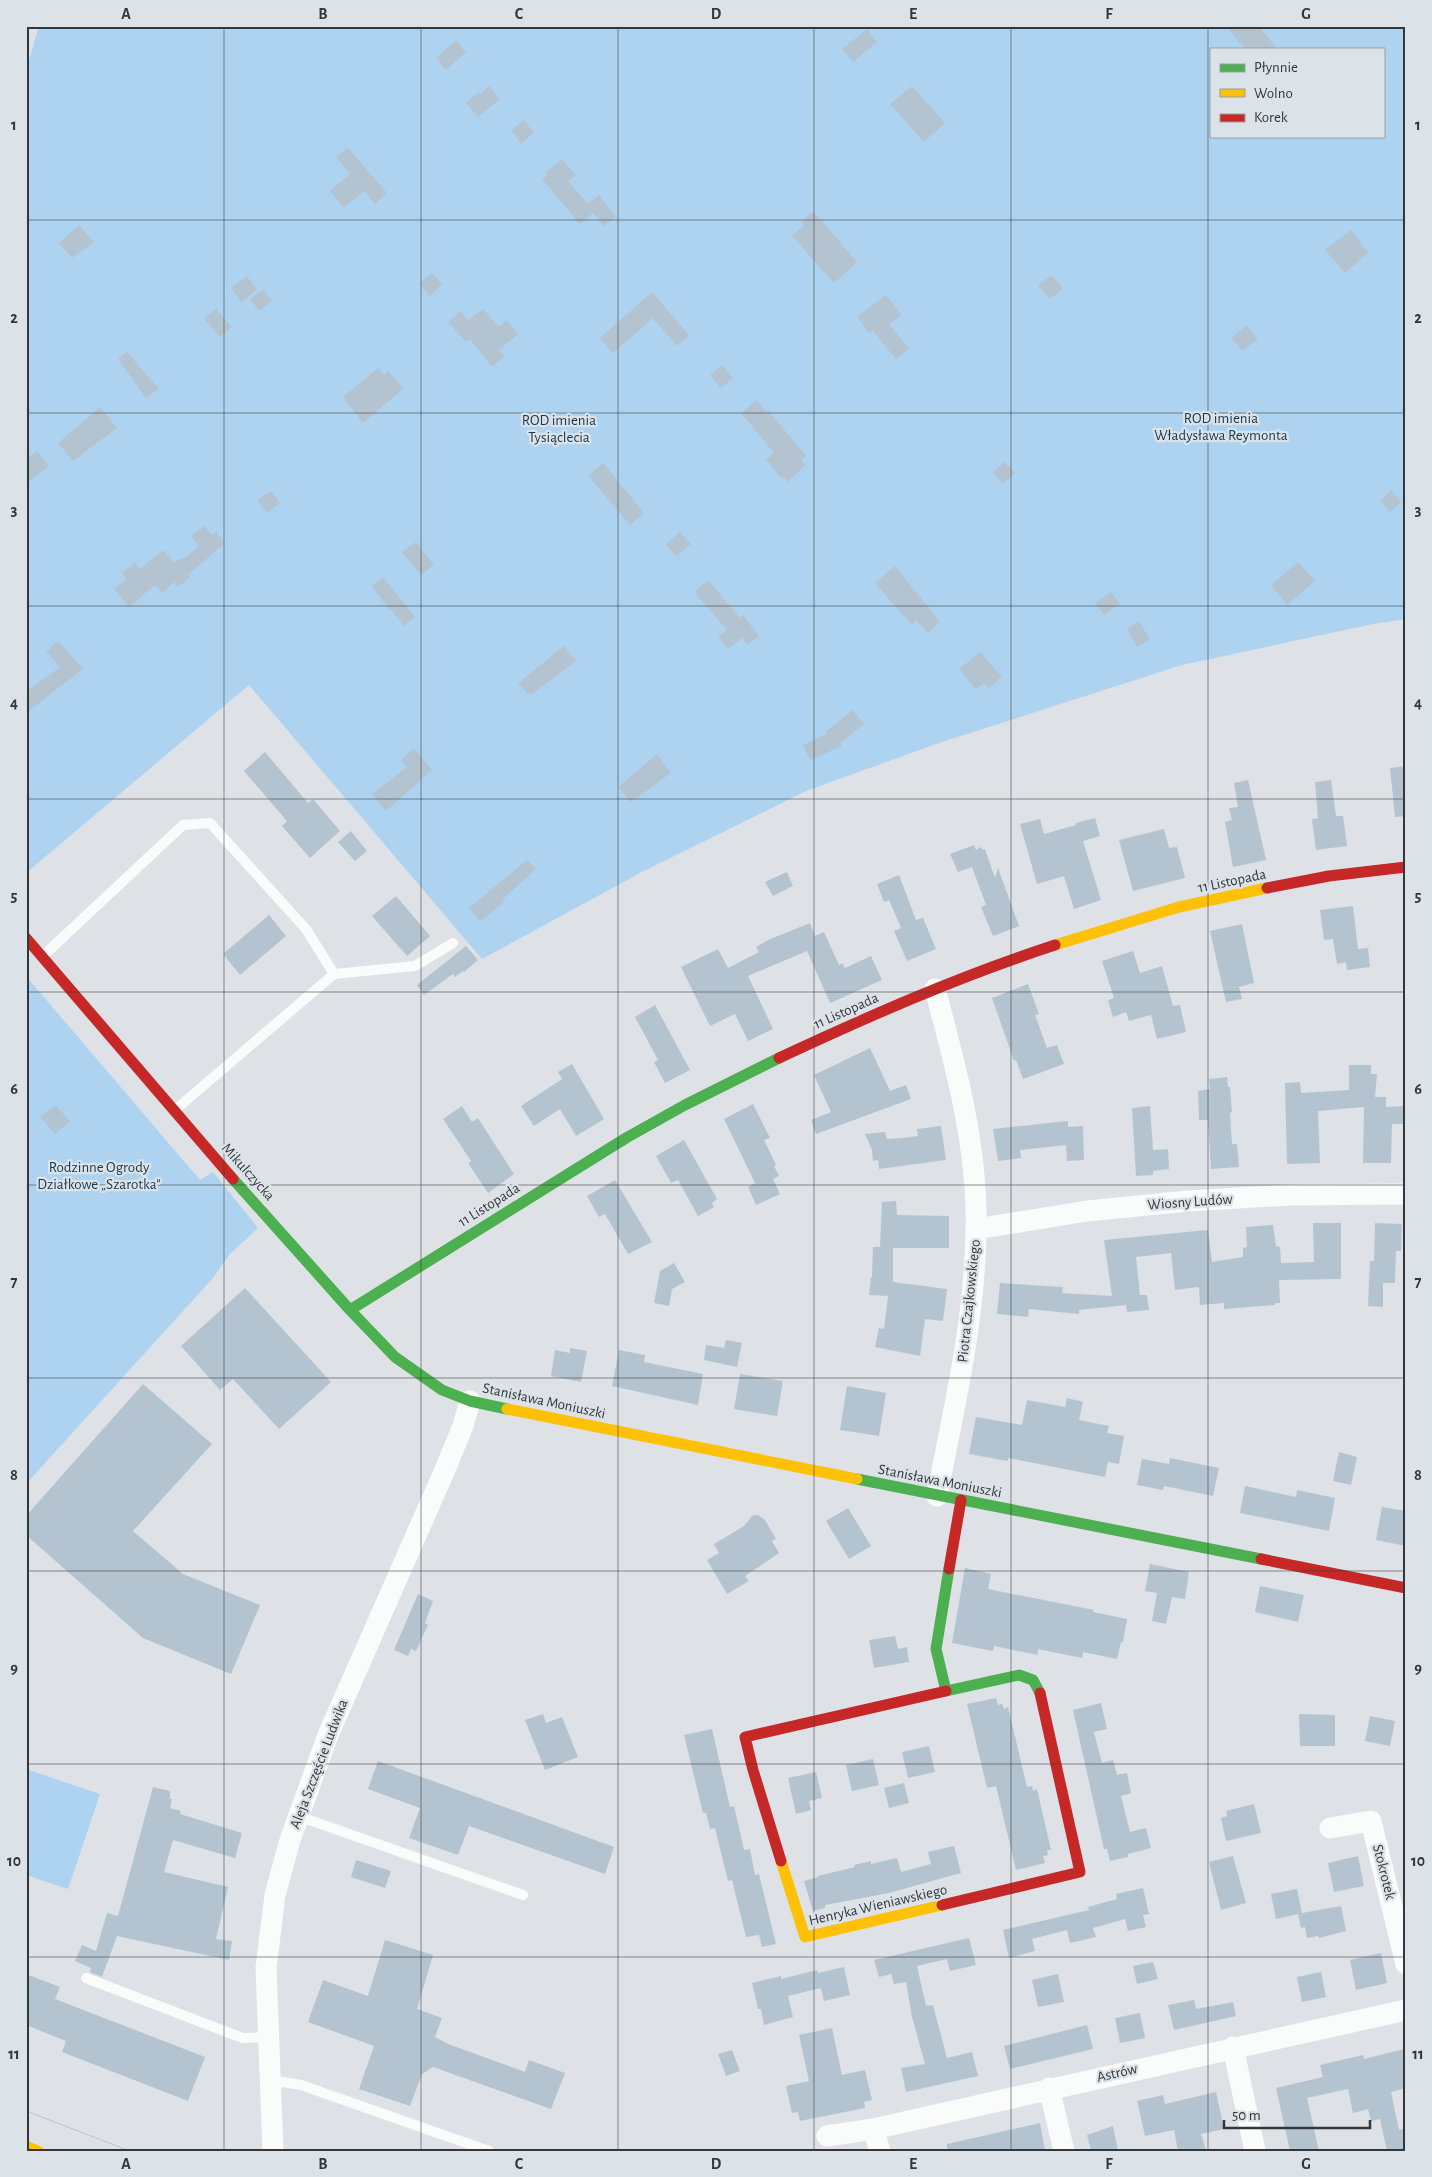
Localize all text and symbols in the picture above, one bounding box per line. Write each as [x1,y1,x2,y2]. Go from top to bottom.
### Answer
text: A [121,6,131,22]
text: B [318,6,328,22]
text: C [515,6,524,22]
text: D [711,6,722,22]
text: E [909,6,917,22]
text: F [1105,6,1113,22]
text: G [1301,6,1311,22]
legend [1210,48,1384,138]
text: Płynnie [1254,60,1298,75]
text: Wolno [1254,86,1293,101]
text: Korek [1254,110,1288,125]
text: 1 [11,117,17,133]
text: 1 [1415,117,1421,133]
text: 2 [10,310,18,326]
text: 2 [1414,310,1422,326]
park label: ROD imienia Władysława Reymonta [1154,411,1288,443]
park label: ROD imienia Tysiąclecia [522,413,596,445]
text: 3 [11,502,18,518]
text: 3 [1415,502,1422,518]
text: 4 [10,695,18,711]
text: 4 [1414,695,1422,711]
street label: 11 Listopada [1196,866,1268,896]
text: 5 [11,888,18,904]
text: 5 [1415,888,1422,904]
street label: 11 Listopada [811,990,881,1032]
text: 6 [10,1081,18,1097]
text: 6 [1414,1081,1422,1097]
street label: Mikulczycka [219,1141,277,1203]
park label: Rodzinne Ogrody Działkowe „Szarotka” [37,1160,161,1192]
street label: 11 Listopada [456,1180,522,1230]
street label: Wiosny Ludów [1147,1192,1233,1212]
street label: Piotra Czajkowskiego [955,1239,983,1363]
text: 7 [11,1274,18,1290]
text: 7 [1415,1274,1422,1290]
street label: Stanisława Moniuszki [481,1381,607,1421]
street label: Stanisława Moniuszki [877,1462,1003,1500]
text: 8 [10,1467,18,1483]
text: 8 [1414,1467,1422,1483]
text: 9 [10,1660,18,1676]
text: 9 [1414,1660,1422,1676]
street label: Aleja Szczęście Ludwika [287,1697,351,1831]
street label: Stokrotek [1370,1843,1398,1901]
text: 10 [7,1853,21,1869]
text: 10 [1411,1853,1425,1869]
street label: Henryka Wieniawskiego [807,1882,949,1928]
text: 11 [8,2046,20,2062]
text: 11 [1412,2046,1424,2062]
street label: Astrów [1095,2061,1139,2085]
scale bar [1224,2097,1371,2129]
text: 50 m [1232,2108,1261,2123]
text: A [121,2156,131,2172]
text: B [318,2156,328,2172]
text: C [515,2156,524,2172]
text: D [711,2156,722,2172]
text: E [909,2156,917,2172]
text: F [1105,2156,1113,2172]
text: G [1301,2156,1311,2172]

